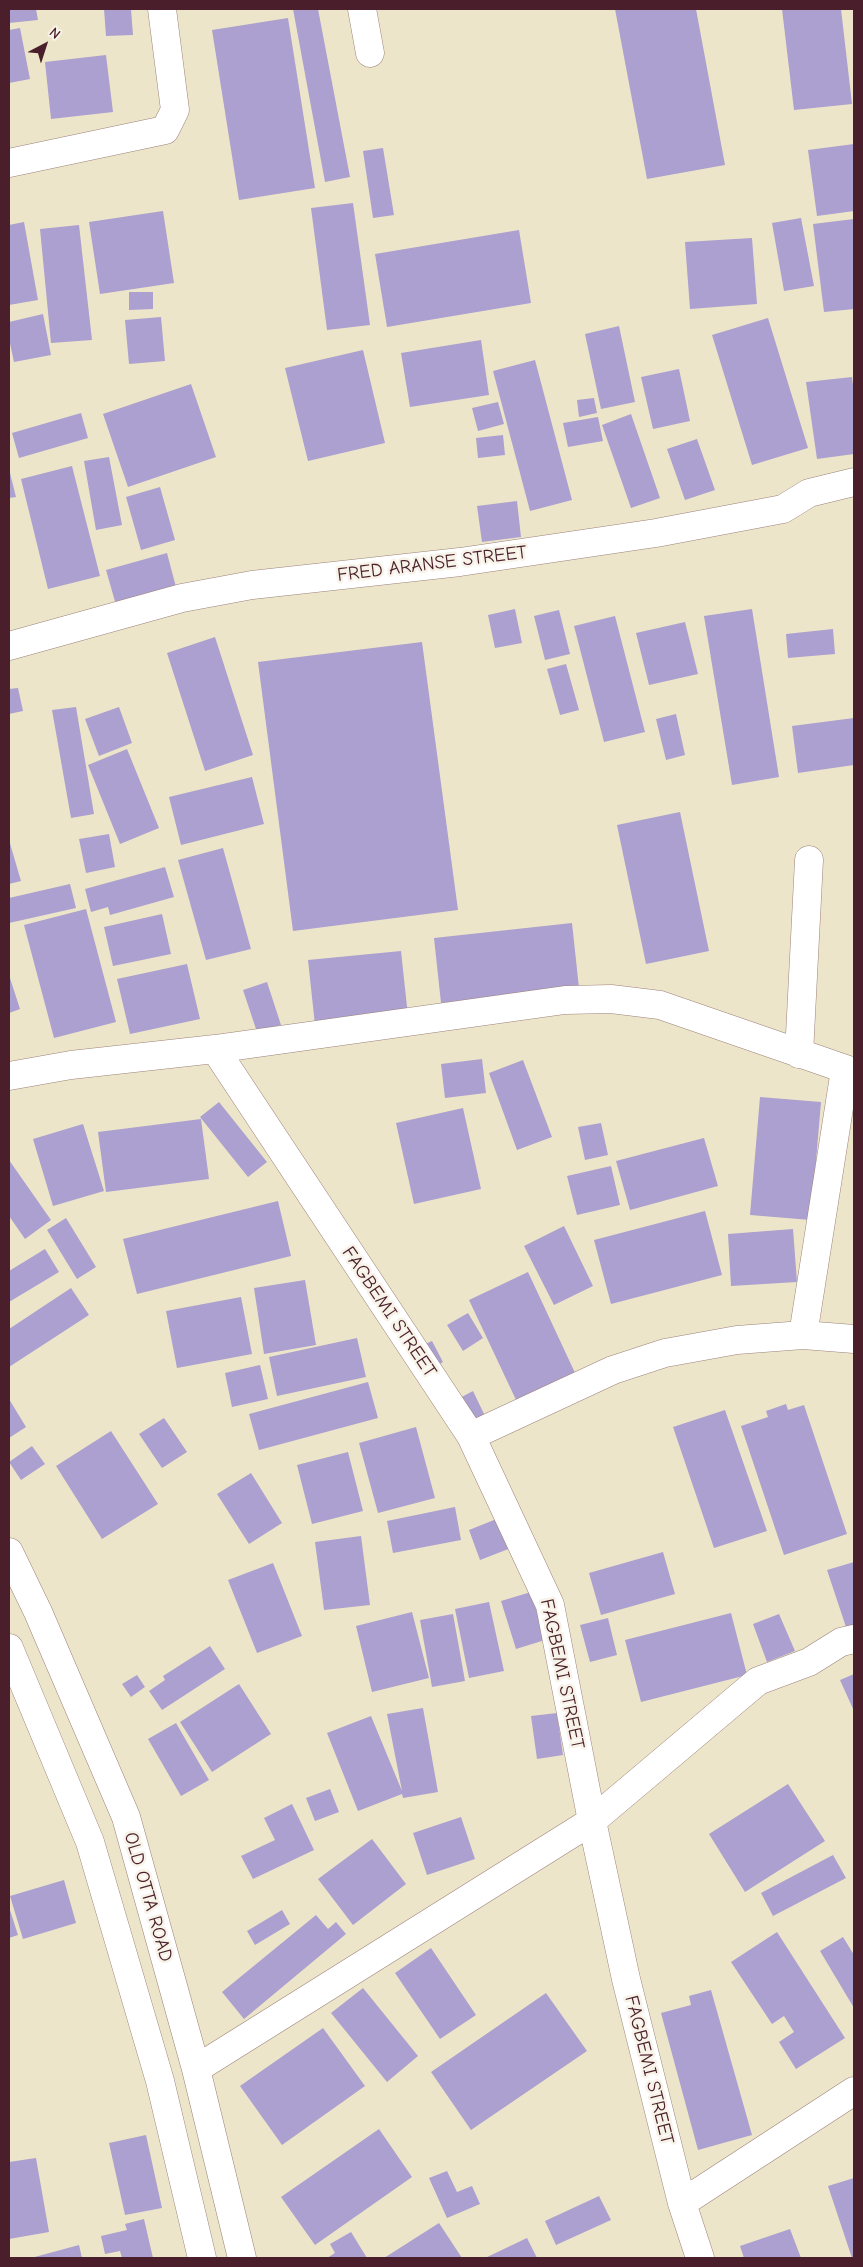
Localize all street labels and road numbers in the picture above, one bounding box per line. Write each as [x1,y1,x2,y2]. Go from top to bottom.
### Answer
street label: FRED ARANSE STREET [336,541,528,587]
street label: FAGBEMI STREET [337,1242,441,1382]
street label: FAGBEMI STREET [535,1597,589,1751]
street label: OLD OTTA ROAD [119,1830,177,1964]
street label: FAGBEMI STREET [619,1993,679,2147]

